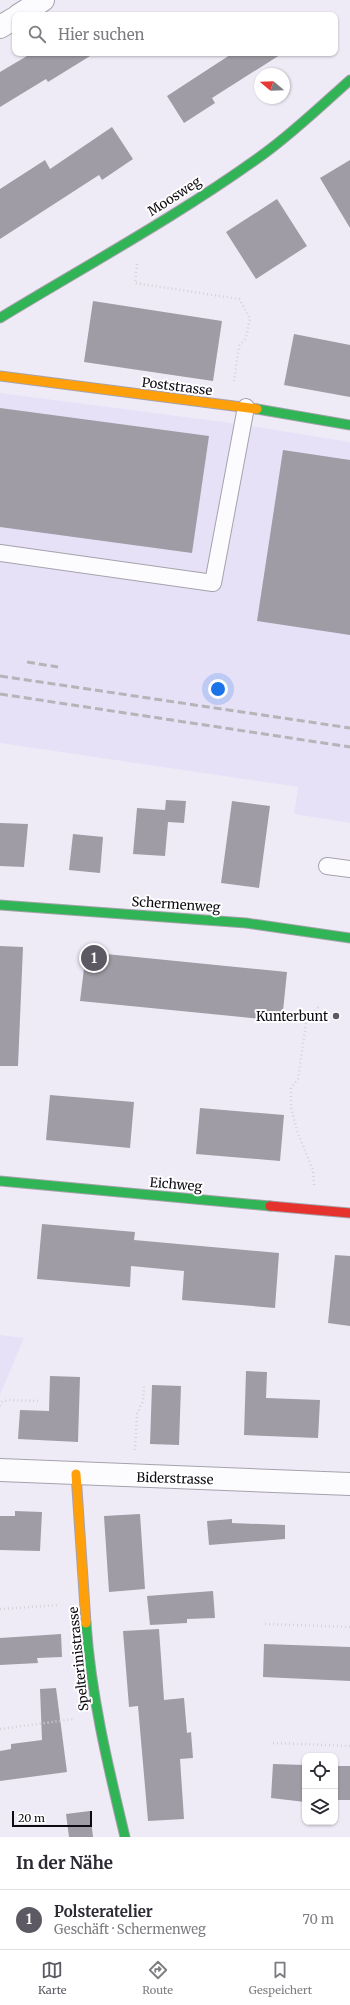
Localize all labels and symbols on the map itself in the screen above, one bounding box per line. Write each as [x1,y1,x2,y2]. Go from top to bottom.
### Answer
north arrow [254,68,290,104]
street label: Moosweg [144,173,204,220]
street label: Poststrasse [141,374,213,399]
your location [208,679,228,699]
street label: Schermenweg [131,893,221,916]
pin: 1 [81,943,107,973]
place label: Kunterbunt [256,1008,328,1025]
marker: Kunterbunt [331,1011,341,1021]
street label: Eichweg [149,1174,203,1195]
street label: Biderstrasse [136,1469,214,1488]
street label: Spelterinistrasse [65,1606,92,1712]
scale bar [12,1809,92,1828]

